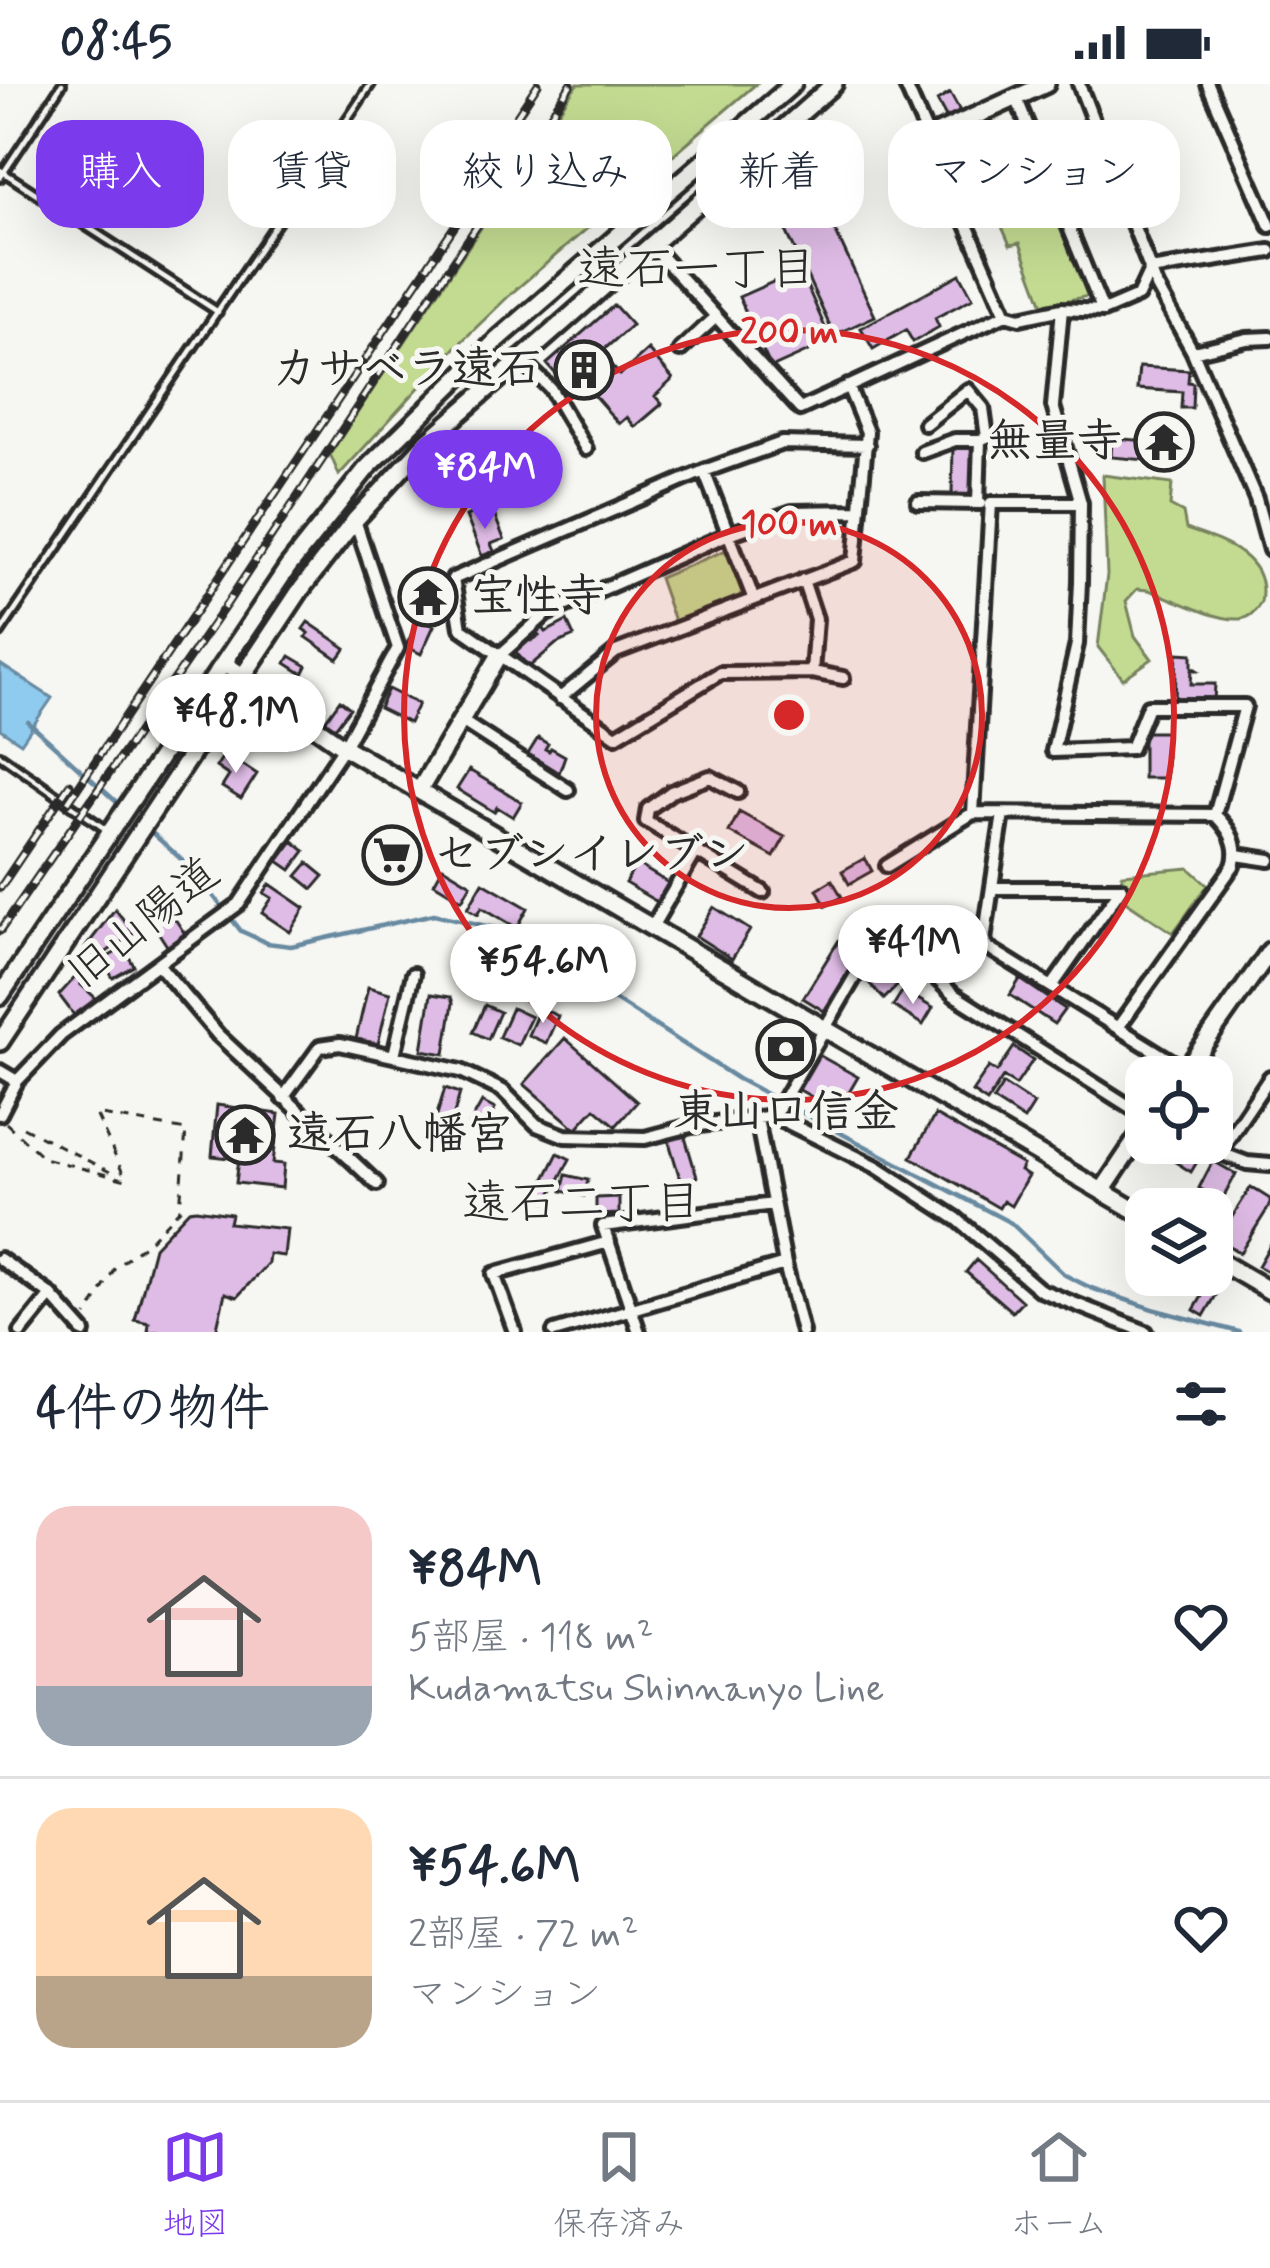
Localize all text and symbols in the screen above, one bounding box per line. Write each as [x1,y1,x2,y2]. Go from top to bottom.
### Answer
text: 08:45 [60,13,172,72]
chip: 購入 [36,120,204,228]
chip: 賃貸 [228,120,396,228]
chip: 絞り込み [420,120,672,228]
chip: 新着 [696,120,864,228]
chip: マンション [888,120,1180,228]
district label: 遠石一丁目 [577,239,817,302]
text: 200 m [740,310,838,357]
building icon: カサベラ遠石 [553,339,615,401]
place label: カサベラ遠石 [272,341,542,400]
temple icon: 無量寺 [1133,411,1195,473]
place label: 無量寺 [987,413,1122,472]
pin: ¥84M [414,430,556,532]
text: ¥84M [434,443,536,494]
text: 100 m [741,502,837,549]
temple icon: 宝性寺 [397,566,459,628]
place label: 宝性寺 [470,568,605,627]
pin: ¥48.1M [138,674,334,776]
text: ¥48.1M [173,687,299,738]
centre of rings [768,694,810,736]
supermarket icon: セブンイレブン [361,824,423,886]
place label: セブンイレブン [434,826,749,885]
street label: 旧山陽道 [55,844,233,1004]
pin: ¥41M [842,905,984,1007]
text: ¥41M [865,918,961,969]
pin: ¥54.6M [445,924,641,1026]
text: ¥54.6M [477,937,609,988]
bank icon: 東山口信金 [755,1018,817,1080]
map controls [1125,1056,1233,1296]
button: locate [1125,1056,1233,1164]
place label: 東山口信金 [673,1084,899,1143]
temple icon: 遠石八幡宮 [214,1104,276,1166]
place label: 遠石八幡宮 [287,1106,512,1165]
district label: 遠石二丁目 [462,1173,702,1236]
button: layers [1125,1188,1233,1296]
icon: filters [1168,1371,1234,1437]
text: 4件の物件 [36,1377,270,1443]
text: ¥84M [408,1538,542,1604]
icon: home [132,1554,276,1698]
icon: heart [1168,1593,1234,1659]
text: 5部屋 · 118 m² [408,1613,654,1664]
text: Kudamatsu Shinnanyo Line [408,1664,884,1715]
text: ¥54.6M [408,1835,580,1901]
icon: home [132,1856,276,2000]
icon: heart [1168,1895,1234,1961]
text: 2部屋 · 72 m² [408,1910,638,1961]
text: マンション [408,1970,601,2021]
tab: 地図 [162,2124,228,2247]
tab: 保存済み [553,2124,685,2247]
tab: ホーム [1010,2124,1108,2247]

